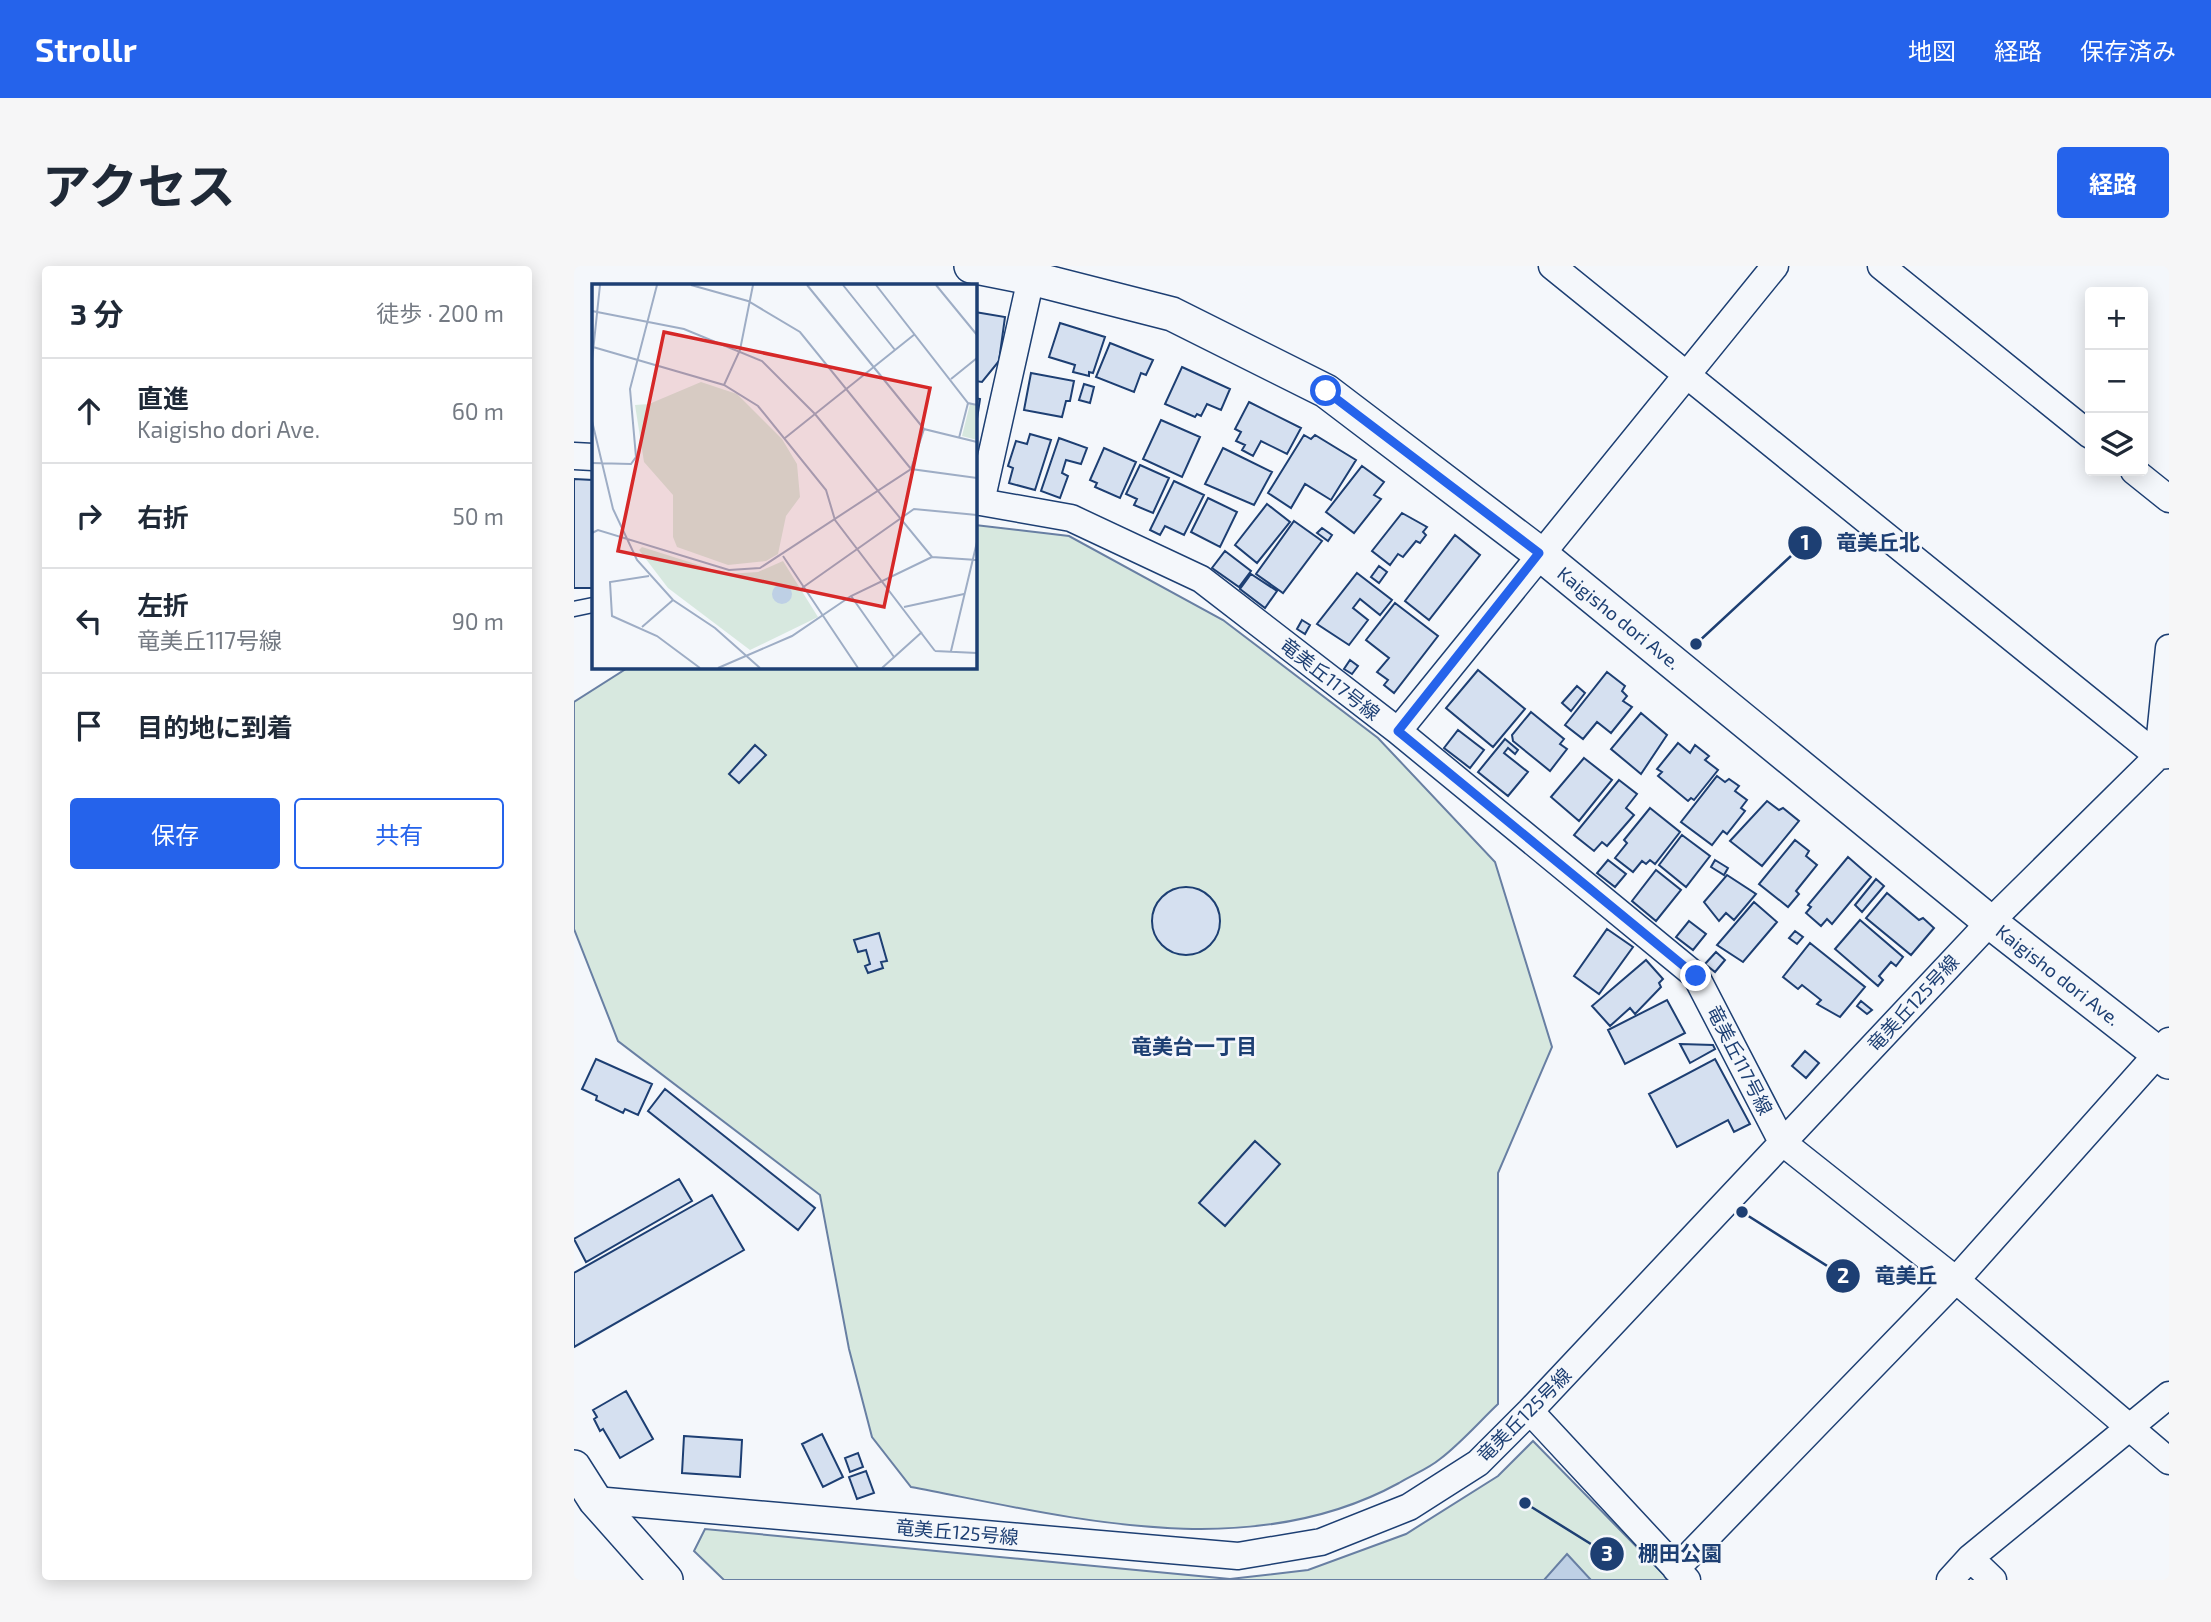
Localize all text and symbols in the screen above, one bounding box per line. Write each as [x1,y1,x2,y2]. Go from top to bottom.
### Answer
text: Strollr [35,29,137,69]
text: 地図 [1908,36,1956,65]
text: 経路 [1994,36,2042,65]
text: 保存済み [2080,36,2176,65]
button: 経路 [2057,147,2169,218]
text: アクセス [42,155,236,214]
inset map [592,284,976,668]
map controls [2085,287,2148,476]
button: + [2085,287,2148,350]
text: 3 分 [70,295,124,331]
text: 徒歩 · 200 m [376,299,504,327]
button: − [2085,350,2148,413]
route start [1310,375,1341,406]
text: 直進 [137,382,189,413]
icon: ahead [70,392,108,430]
text: 60 m [452,397,504,425]
button: layers [2085,413,2148,476]
text: Kaigisho dori Ave. [137,415,320,443]
icon: right [70,497,108,535]
text: 右折 [137,501,189,532]
text: 50 m [453,502,504,530]
callout: 竜美丘北 [1787,522,1934,564]
text: 1 [1800,529,1810,554]
text: 竜美丘北 [1836,529,1920,554]
street label: Kaigisho dori Ave. [1553,561,1685,674]
text: 左折 [137,589,189,620]
icon: left [70,602,108,640]
text: 90 m [452,607,504,635]
text: 竜美丘117号線 [137,626,282,654]
street label: 竜美丘117号線 [1276,633,1385,725]
icon: arrive [70,707,108,745]
text: 目的地に到着 [137,711,293,742]
button: 保存 [70,798,280,869]
button: 共有 [294,798,504,869]
street label: Kaigisho dori Ave. [1992,919,2125,1030]
street label: 竜美丘125号線 [1862,950,1963,1056]
route end [1680,960,1711,991]
street label: 竜美丘117号線 [1703,1001,1778,1118]
district label: 竜美台一丁目 [1131,1033,1257,1058]
callout: 竜美丘 [1826,1255,1952,1297]
text: 2 [1837,1262,1849,1287]
text: 竜美丘 [1875,1262,1938,1287]
street label: 竜美丘125号線 [1472,1363,1575,1466]
street label: 竜美丘125号線 [895,1515,1020,1548]
callout: 棚田公園 [1589,1533,1736,1575]
text: 3 [1601,1540,1613,1565]
text: 棚田公園 [1638,1540,1722,1565]

